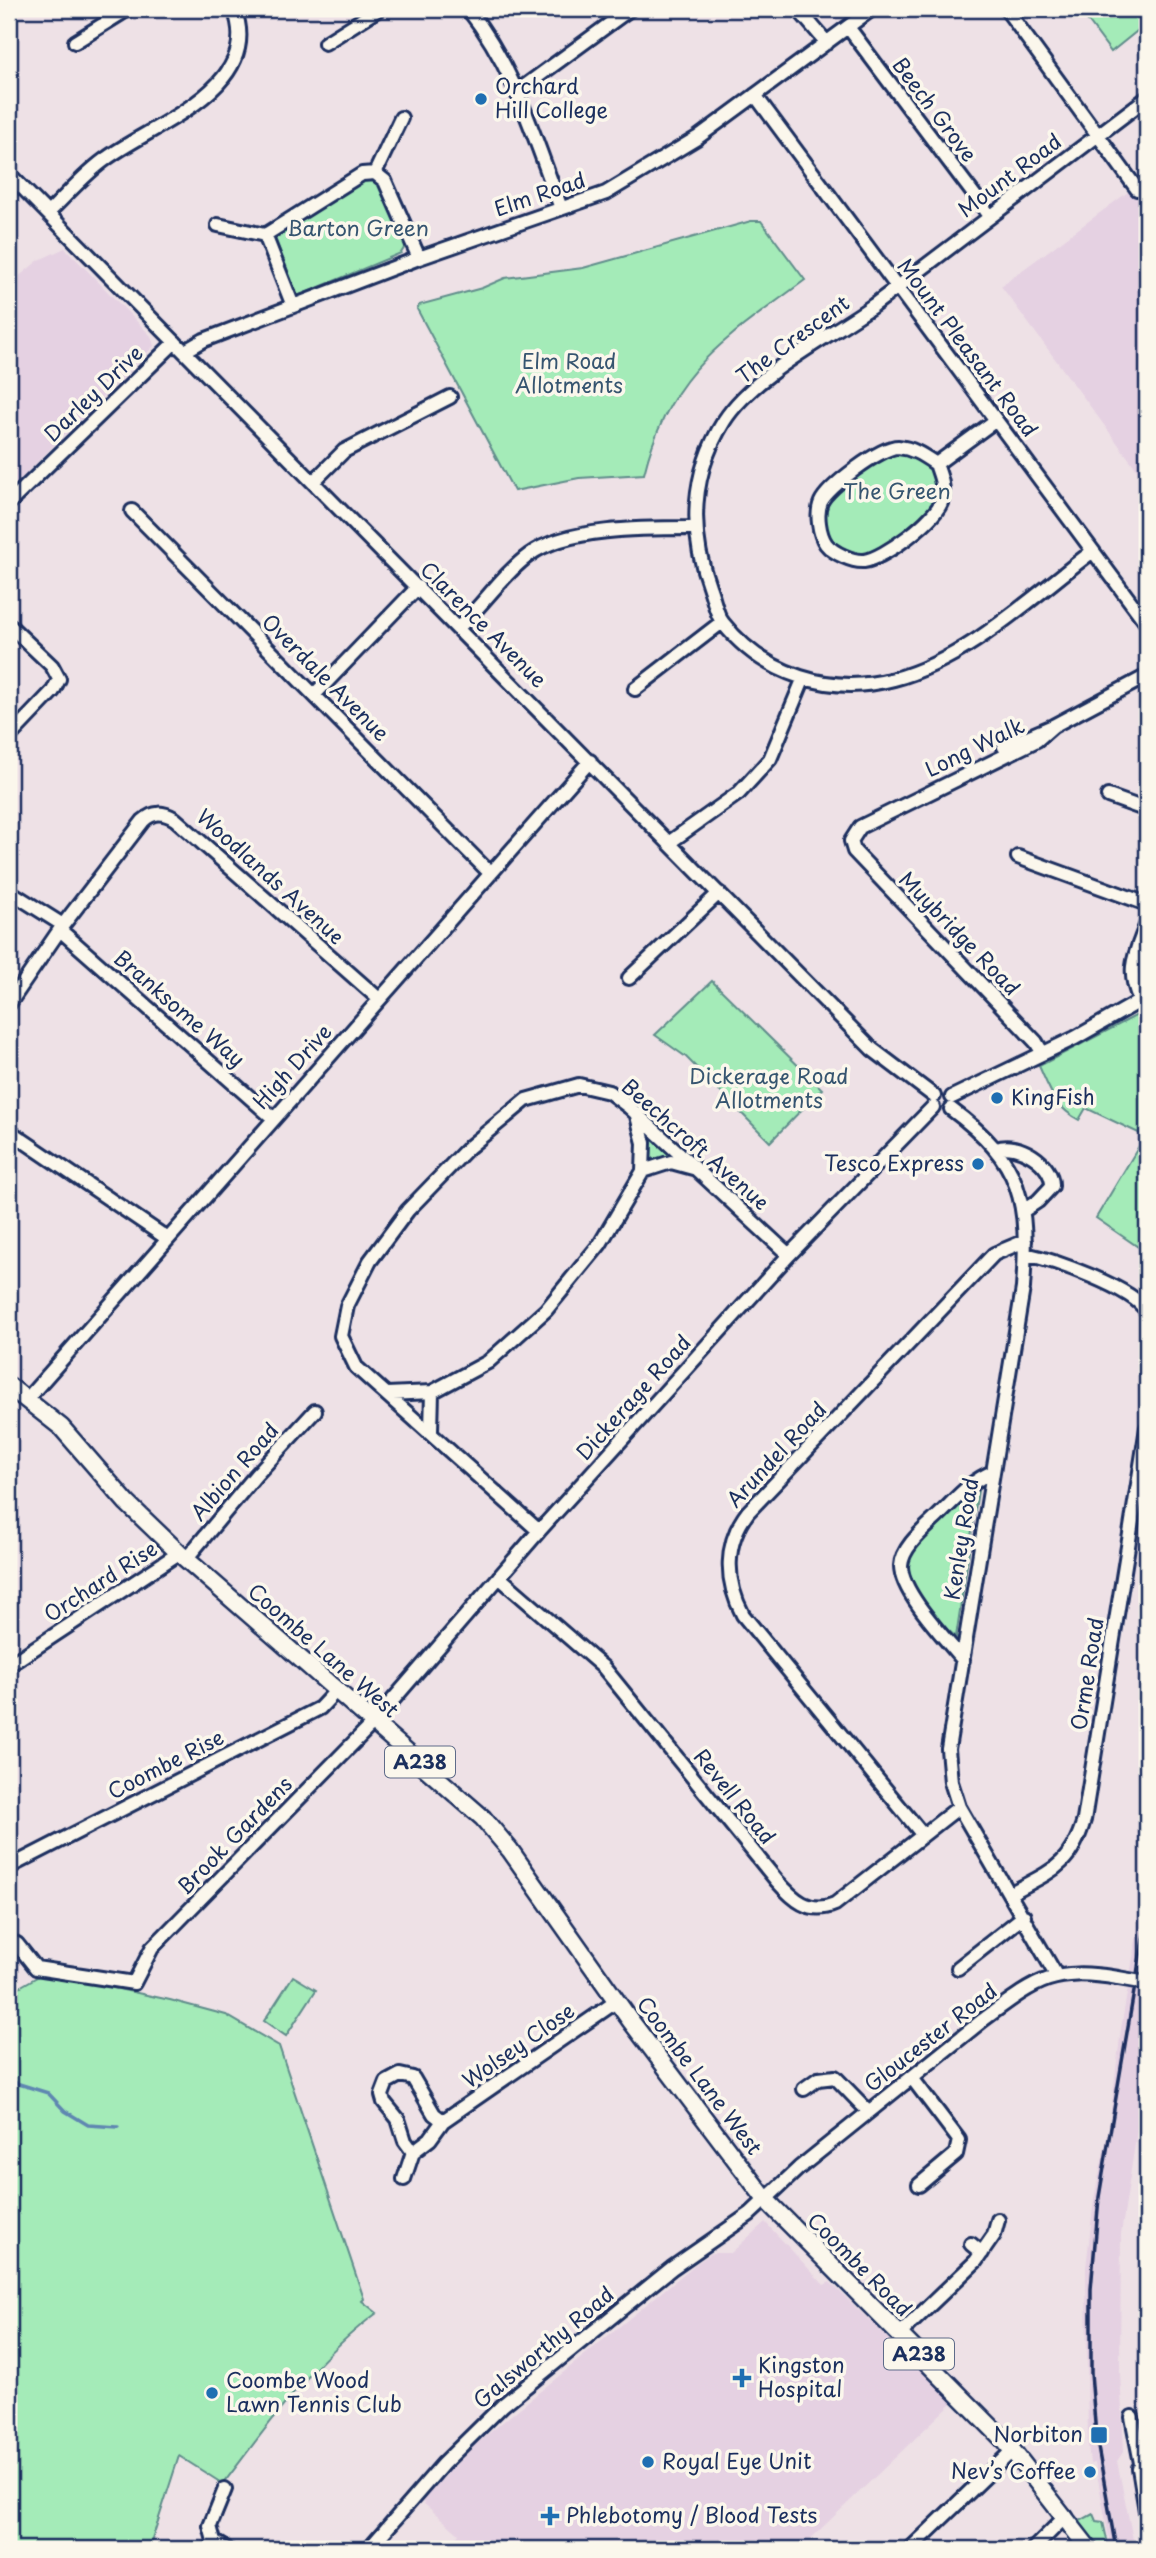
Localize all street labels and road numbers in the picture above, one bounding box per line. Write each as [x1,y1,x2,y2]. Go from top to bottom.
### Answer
street label: Beech Grove [886,50,986,168]
street label: Mount Road [950,125,1067,224]
street label: Elm Road [489,163,589,224]
street label: Mount Pleasant Road [891,251,1047,443]
street label: The Crescent [728,286,855,391]
street label: Darley Drive [36,337,150,448]
street label: Clarence Avenue [414,553,555,694]
street label: Overdale Avenue [255,606,397,748]
street label: Long Walk [919,708,1029,784]
street label: Woodlands Avenue [190,800,353,951]
street label: Muybridge Road [893,863,1028,1002]
street label: Branksome Way [108,941,253,1074]
street label: High Drive [245,1016,339,1115]
street label: Beechcroft Avenue [615,1070,777,1217]
street label: Dickerage Road [567,1327,698,1467]
street label: Arundel Road [718,1393,833,1514]
street label: Albion Road [182,1415,285,1527]
street label: Kenley Road [935,1475,985,1602]
street label: Orchard Rise [37,1532,163,1629]
street label: Coombe Lane West [242,1575,407,1724]
street label: Orme Road [1061,1615,1111,1732]
street label: Coombe Rise [101,1720,229,1806]
street label: Revell Road [687,1741,784,1850]
road number: A238 [385,1746,455,1778]
street label: Brook Gardens [169,1768,299,1901]
street label: Gloucester Road [856,1974,1003,2099]
street label: Coombe Lane West [630,1989,771,2161]
street label: Wolsey Close [455,1994,580,2095]
street label: Coombe Road [801,2204,920,2323]
street label: Galsworthy Road [465,2278,620,2415]
road number: A238 [884,2338,954,2370]

